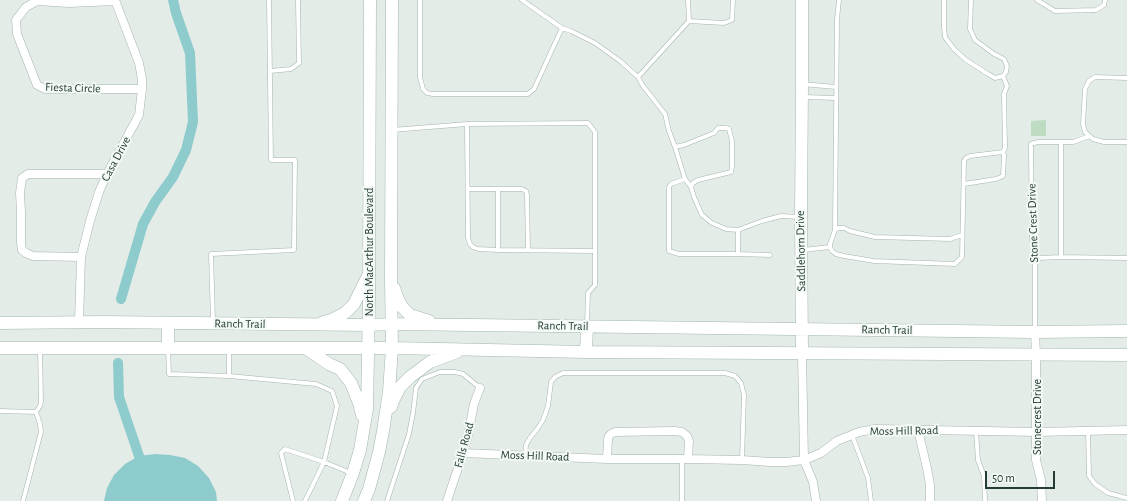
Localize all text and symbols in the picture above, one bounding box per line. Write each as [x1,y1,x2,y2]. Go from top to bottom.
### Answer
street label: Fiesta Circle [45,80,101,96]
street label: Casa Drive [98,134,134,184]
street label: Stone Crest Drive [1024,183,1042,263]
street label: North MacArthur Boulevard [362,188,376,316]
street label: Saddlehorn Drive [793,210,809,292]
street label: Ranch Trail [214,316,266,332]
street label: Ranch Trail [537,318,589,334]
street label: Ranch Trail [861,322,913,338]
street label: Stonecrest Drive [1030,379,1044,455]
street label: Falls Road [451,421,477,469]
street label: Moss Hill Road [869,423,939,439]
street label: Moss Hill Road [500,448,570,464]
scale bar [987,463,1057,489]
text: 50 m [992,472,1015,484]

